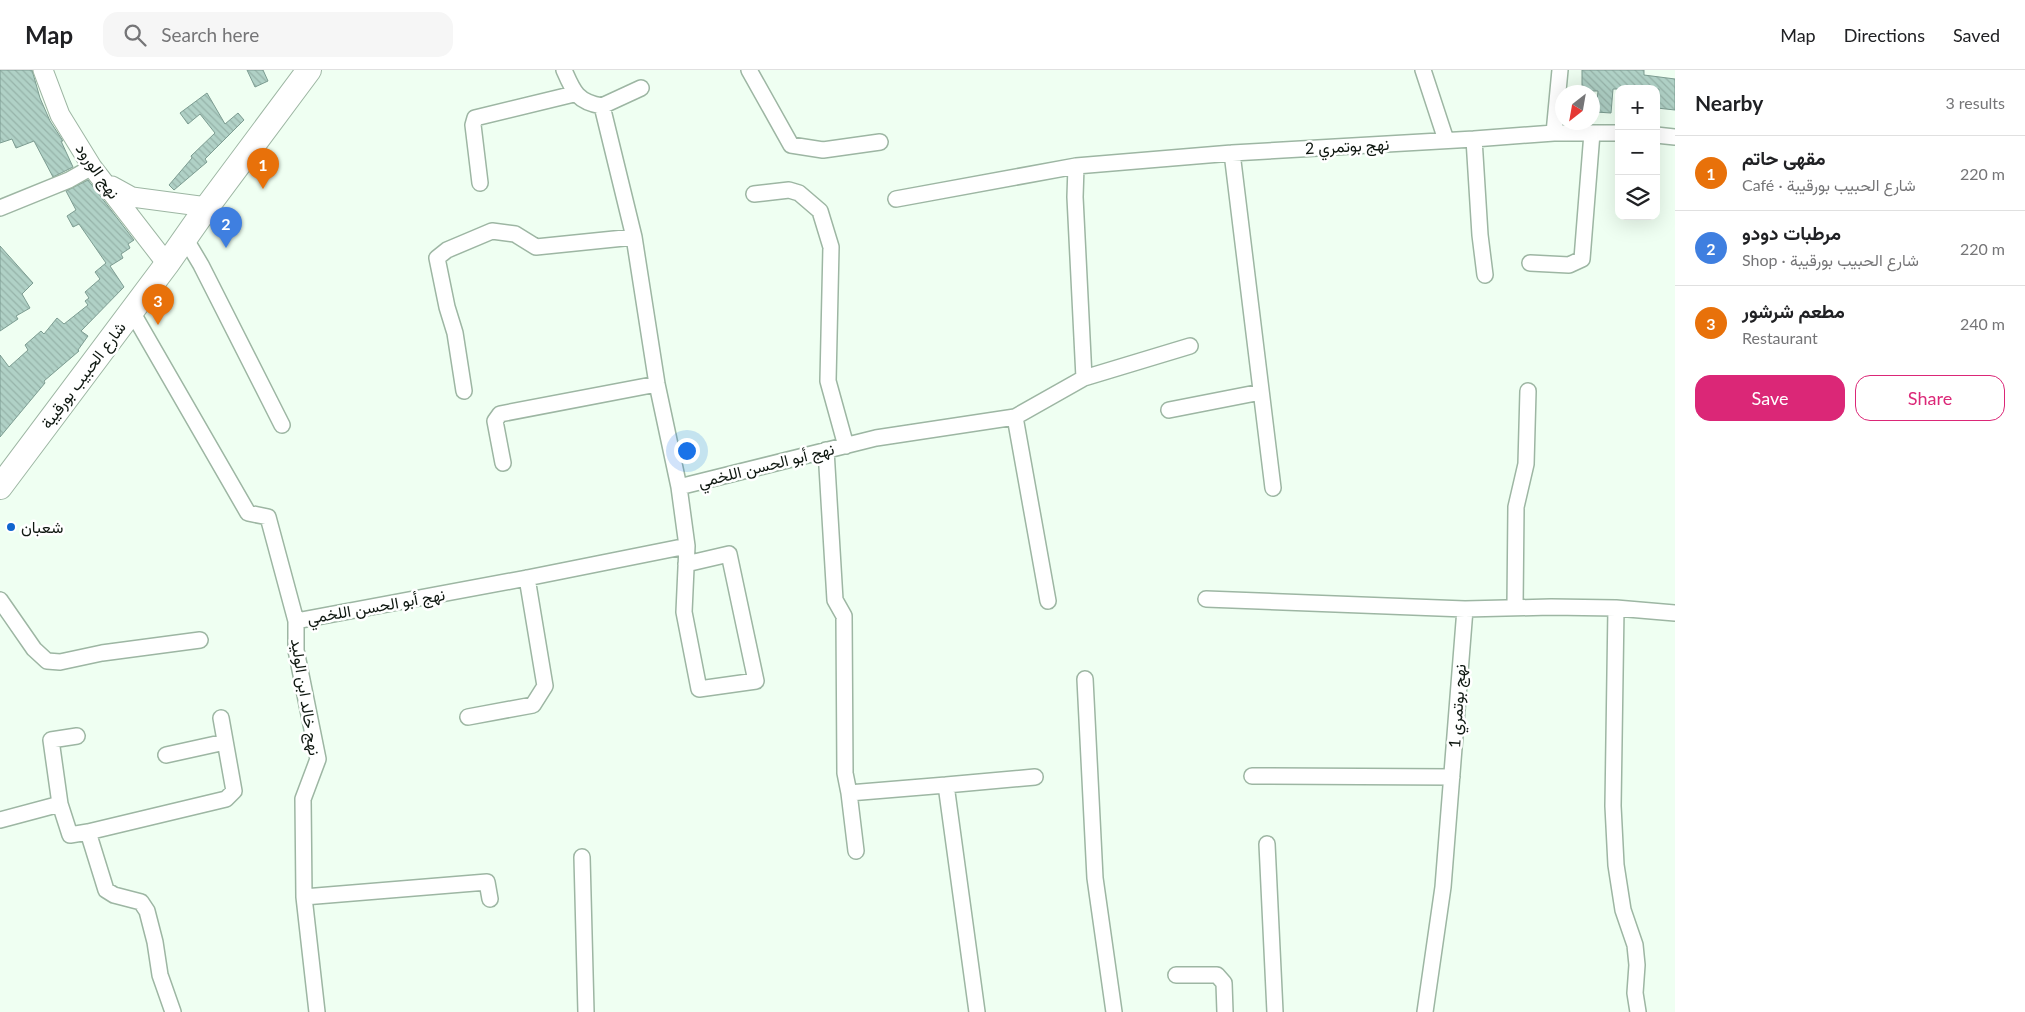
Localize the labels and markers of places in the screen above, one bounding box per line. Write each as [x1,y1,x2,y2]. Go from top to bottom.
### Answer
pin: 1 [247,148,279,189]
pin: 2 [210,207,242,248]
pin: 3 [142,284,174,325]
place label: شعبان [21,517,63,537]
marker: شعبان [5,521,17,533]

